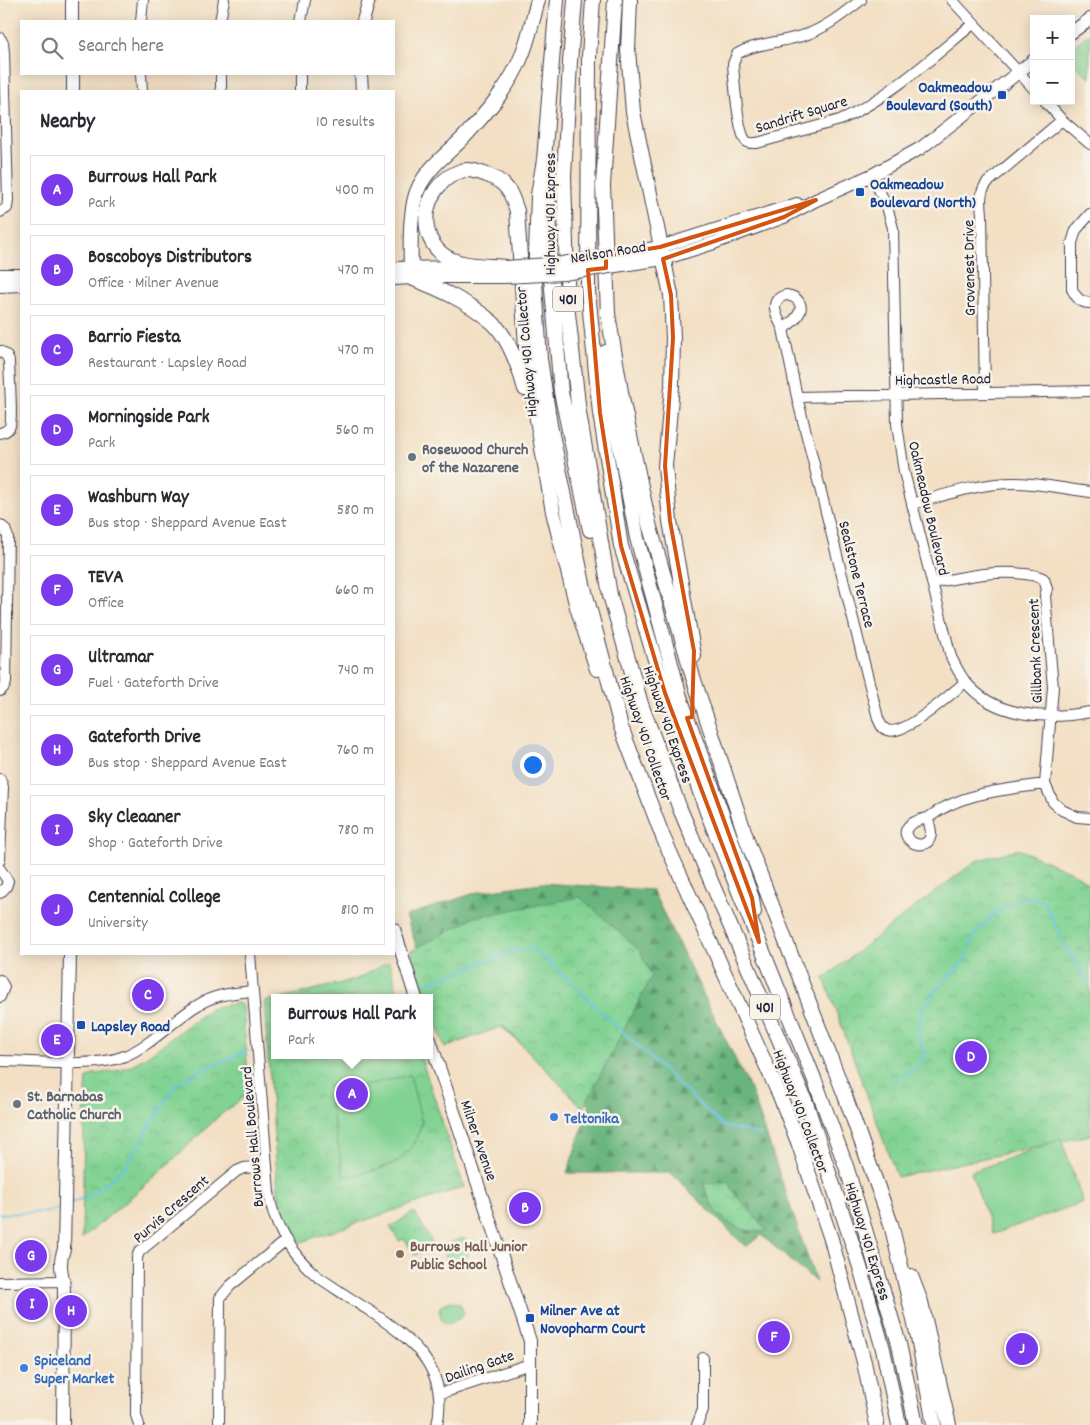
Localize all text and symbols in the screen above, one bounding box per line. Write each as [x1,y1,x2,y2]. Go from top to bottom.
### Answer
map controls [1030,15,1075,105]
button: + [1030,15,1075,60]
search box [20,20,395,75]
icon: search [38,34,66,62]
text: Search here [78,34,164,61]
button: − [1030,60,1075,105]
place label: Oakmeadow Boulevard (South) [886,77,992,118]
marker: Oakmeadow Boulevard (South) [996,89,1008,101]
street label: Sandrift Square [753,90,851,140]
text: Nearby [40,108,95,138]
text: 10 results [316,111,375,134]
street label: Highway 401 Express [540,152,563,275]
text: Burrows Hall Park [88,165,217,192]
place label: Oakmeadow Boulevard (North) [870,174,976,215]
text: A [53,179,61,202]
text: 400 m [335,179,374,202]
marker: Oakmeadow Boulevard (North) [854,186,866,198]
text: Park [88,192,115,215]
street label: Grovenest Drive [958,220,983,316]
street label: Neilson Road [569,236,648,271]
text: Boscoboys Distributors [88,245,252,272]
text: B [53,259,61,282]
text: 470 m [338,259,374,282]
text: Office · Milner Avenue [88,272,219,295]
street label: Highway 401 Collector [510,285,545,418]
road number: 401 [553,286,583,312]
text: Barrio Fiesta [88,325,181,352]
text: C [53,339,61,362]
text: 470 m [338,339,374,362]
text: Restaurant · Lapsley Road [88,352,247,375]
street label: Highcastle Road [895,368,991,393]
text: Morningside Park [88,405,209,432]
text: D [53,419,61,442]
text: 560 m [335,419,374,442]
text: Park [88,432,115,455]
place label: Rosewood Church of the Nazarene [422,439,528,480]
street label: Oakmeadow Boulevard [901,439,954,578]
marker: Rosewood Church of the Nazarene [406,451,418,463]
text: Washburn Way [88,485,189,512]
text: E [53,499,61,522]
text: 580 m [337,499,374,522]
text: Bus stop · Sheppard Avenue East [88,512,287,535]
street label: Sealstone Terrace [831,519,880,631]
text: TEVA [88,565,124,592]
text: F [53,579,61,602]
text: 660 m [335,579,374,602]
text: Office [88,592,124,615]
street label: Gillbank Crescent [1023,598,1050,704]
text: Ultramar [88,645,154,672]
text: G [53,659,61,682]
text: 740 m [338,659,374,682]
street label: Highway 401 Express [636,663,698,787]
text: Fuel · Gateforth Drive [88,672,219,695]
street label: Highway 401 Collector [612,673,677,805]
text: Gateforth Drive [88,725,201,752]
text: H [53,739,61,762]
text: 760 m [337,739,374,762]
text: Bus stop · Sheppard Avenue East [88,752,287,775]
your location [520,752,546,778]
text: Sky Cleaaner [88,805,181,832]
text: I [55,819,59,842]
text: 780 m [338,819,374,842]
text: Shop · Gateforth Drive [88,832,223,855]
text: Centennial College [88,885,221,912]
text: J [54,899,60,922]
text: 810 m [341,899,374,922]
text: University [88,912,148,935]
pin: C [132,976,164,1014]
popup [271,994,433,1059]
road number: 401 [750,994,780,1020]
text: Burrows Hall Park [288,1002,416,1029]
place label: Lapsley Road [91,1016,170,1039]
marker: Lapsley Road [75,1019,87,1031]
pin: E [41,1021,73,1059]
text: Park [288,1029,315,1052]
pin: D [955,1038,987,1076]
street label: Highway 401 Collector [765,1047,834,1177]
street label: Burrows Hall Boulevard [236,1065,271,1208]
pin: A [336,1075,368,1113]
place label: St. Barnabas Catholic Church [27,1086,121,1127]
street label: Milner Avenue [453,1097,502,1184]
marker: St. Barnabas Catholic Church [11,1098,23,1110]
place label: Teltonika [564,1108,620,1131]
marker: Teltonika [548,1111,560,1123]
street label: Purvis Crescent [128,1170,215,1250]
street label: Highway 401 Express [838,1180,896,1304]
pin: B [509,1189,541,1227]
place label: Burrows Hall Junior Public School [410,1236,528,1277]
pin: G [15,1237,47,1275]
marker: Burrows Hall Junior Public School [394,1248,406,1260]
pin: I [16,1285,48,1323]
pin: H [55,1292,87,1330]
place label: Milner Ave at Novopharm Court [540,1300,645,1341]
marker: Milner Ave at Novopharm Court [524,1312,536,1324]
pin: F [758,1318,790,1356]
pin: J [1006,1330,1038,1368]
street label: Dailing Gate [442,1345,518,1390]
place label: Spiceland Super Market [34,1350,114,1391]
marker: Spiceland Super Market [18,1362,30,1374]

